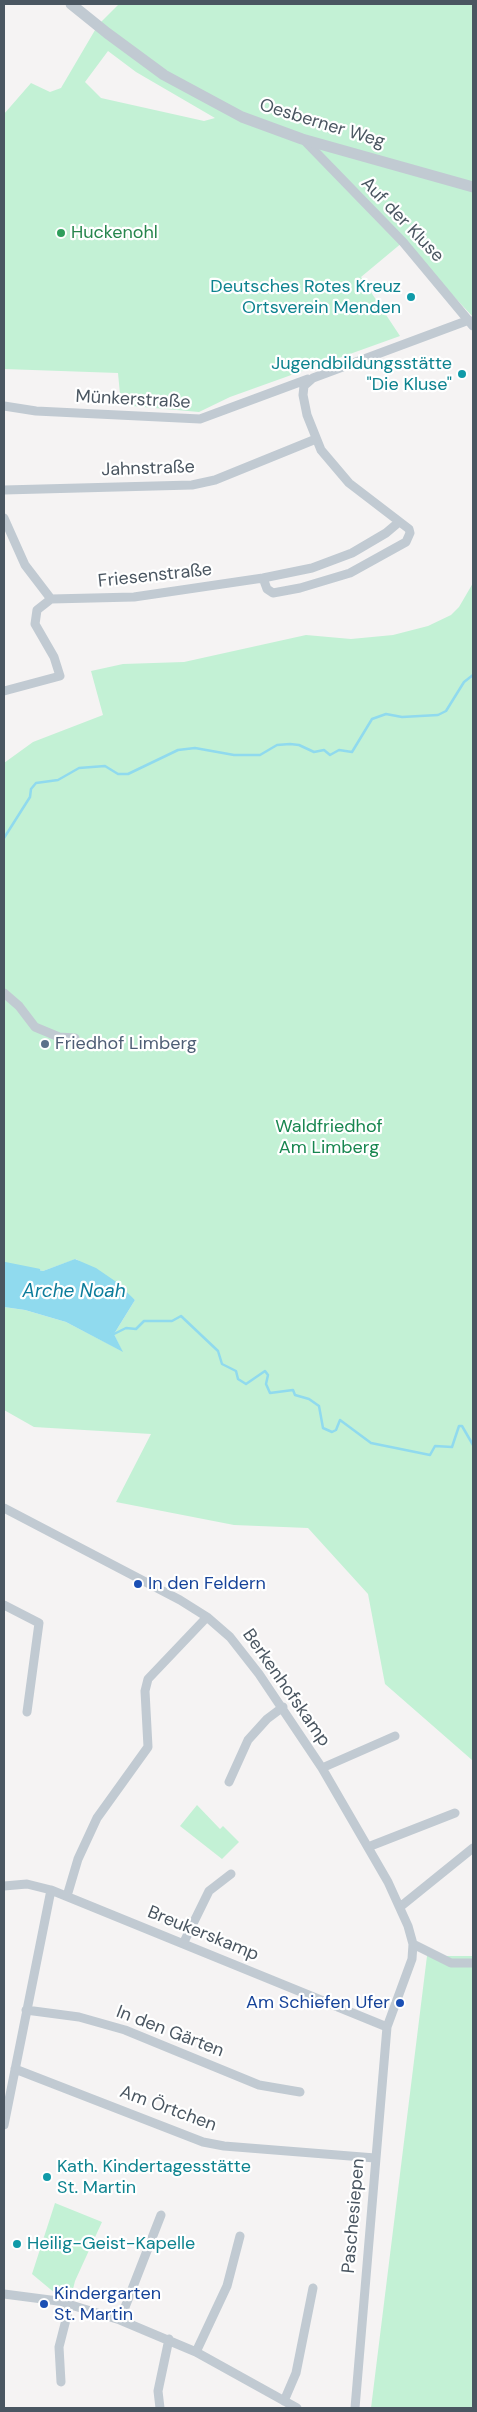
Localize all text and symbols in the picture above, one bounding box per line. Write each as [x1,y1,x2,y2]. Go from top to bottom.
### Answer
street label: Oesberner Weg [257,95,387,153]
street label: Auf der Kluse [356,173,448,267]
place label: Huckenohl [71,222,158,244]
marker: Huckenohl [55,227,67,239]
place label: Deutsches Rotes Kreuz Ortsverein Menden [210,276,401,318]
marker: Deutsches Rotes Kreuz Ortsverein Menden [405,291,417,303]
place label: Jugendbildungsstätte "Die Kluse" [271,353,452,396]
marker: Jugendbildungsstätte "Die Kluse" [456,368,468,380]
street label: Münkerstraße [75,386,191,414]
street label: Jahnstraße [101,457,195,481]
street label: Friesenstraße [97,559,213,593]
place label: Friedhof Limberg [55,1033,197,1055]
marker: Friedhof Limberg [39,1038,51,1050]
park label: Waldfriedhof Am Limberg [275,1116,383,1158]
water label: Arche Noah [22,1281,126,1303]
place label: In den Feldern [148,1573,266,1595]
marker: In den Feldern [132,1578,144,1590]
street label: Berkenhofskamp [237,1625,335,1751]
street label: Breukerskamp [144,1902,262,1966]
place label: Am Schiefen Ufer [246,1992,390,2014]
marker: Am Schiefen Ufer [394,1997,406,2009]
street label: In den Gärten [113,2002,227,2062]
street label: Am Örtchen [117,2082,219,2136]
place label: Kath. Kindertagesstätte St. Martin [57,2156,251,2198]
street label: Paschesiepen [338,2158,370,2274]
marker: Kath. Kindertagesstätte St. Martin [41,2171,53,2183]
place label: Heilig-Geist-Kapelle [27,2233,195,2255]
marker: Heilig-Geist-Kapelle [11,2238,23,2250]
place label: Kindergarten St. Martin [54,2283,161,2326]
marker: Kindergarten St. Martin [38,2298,50,2310]

